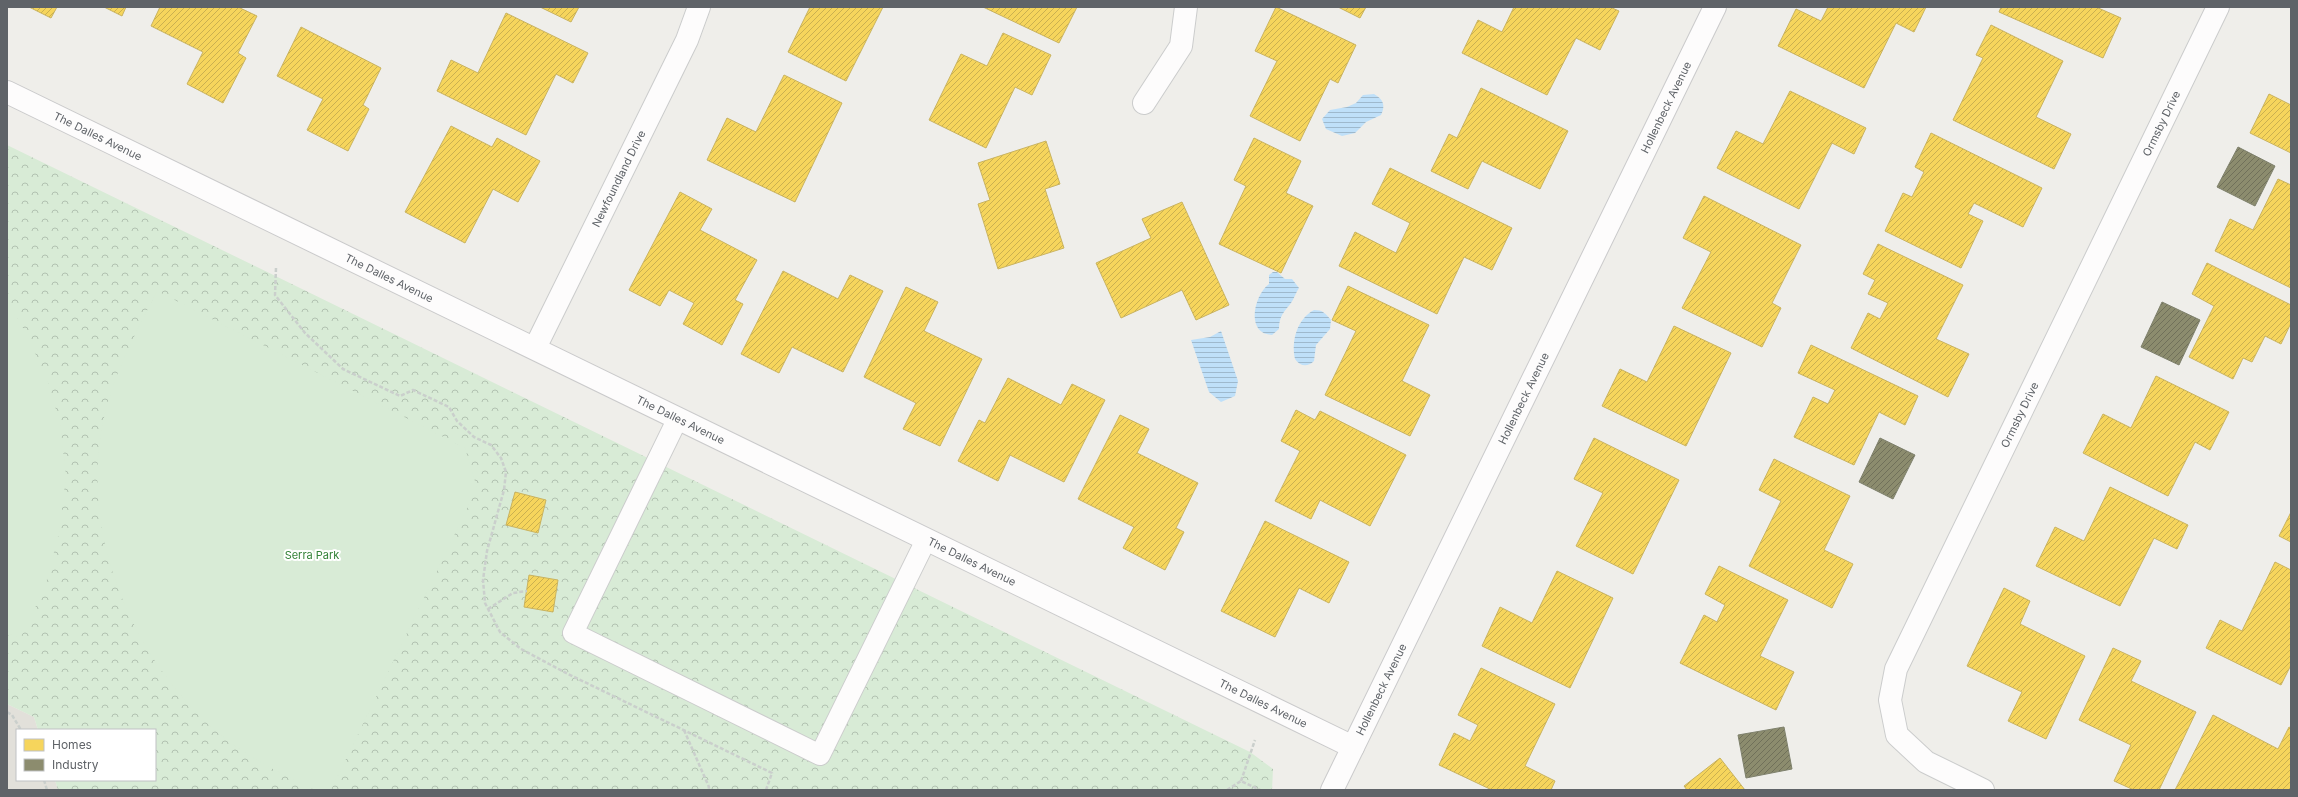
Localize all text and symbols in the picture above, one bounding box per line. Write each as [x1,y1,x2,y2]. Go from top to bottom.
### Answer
street label: Hollenbeck Avenue [1638,59,1694,155]
street label: Ormsby Drive [2139,88,2183,159]
street label: The Dalles Avenue [51,109,144,164]
street label: Newfoundland Drive [589,128,648,229]
street label: The Dalles Avenue [343,251,436,305]
street label: Hollenbeck Avenue [1495,350,1552,446]
street label: Ormsby Drive [1998,380,2042,450]
street label: The Dalles Avenue [634,392,727,447]
street label: The Dalles Avenue [925,534,1018,589]
park label: Serra Park [285,548,339,562]
street label: Hollenbeck Avenue [1353,641,1410,738]
street label: The Dalles Avenue [1217,676,1310,731]
legend [16,729,156,781]
text: Homes [52,737,92,752]
text: Industry [52,757,99,772]

